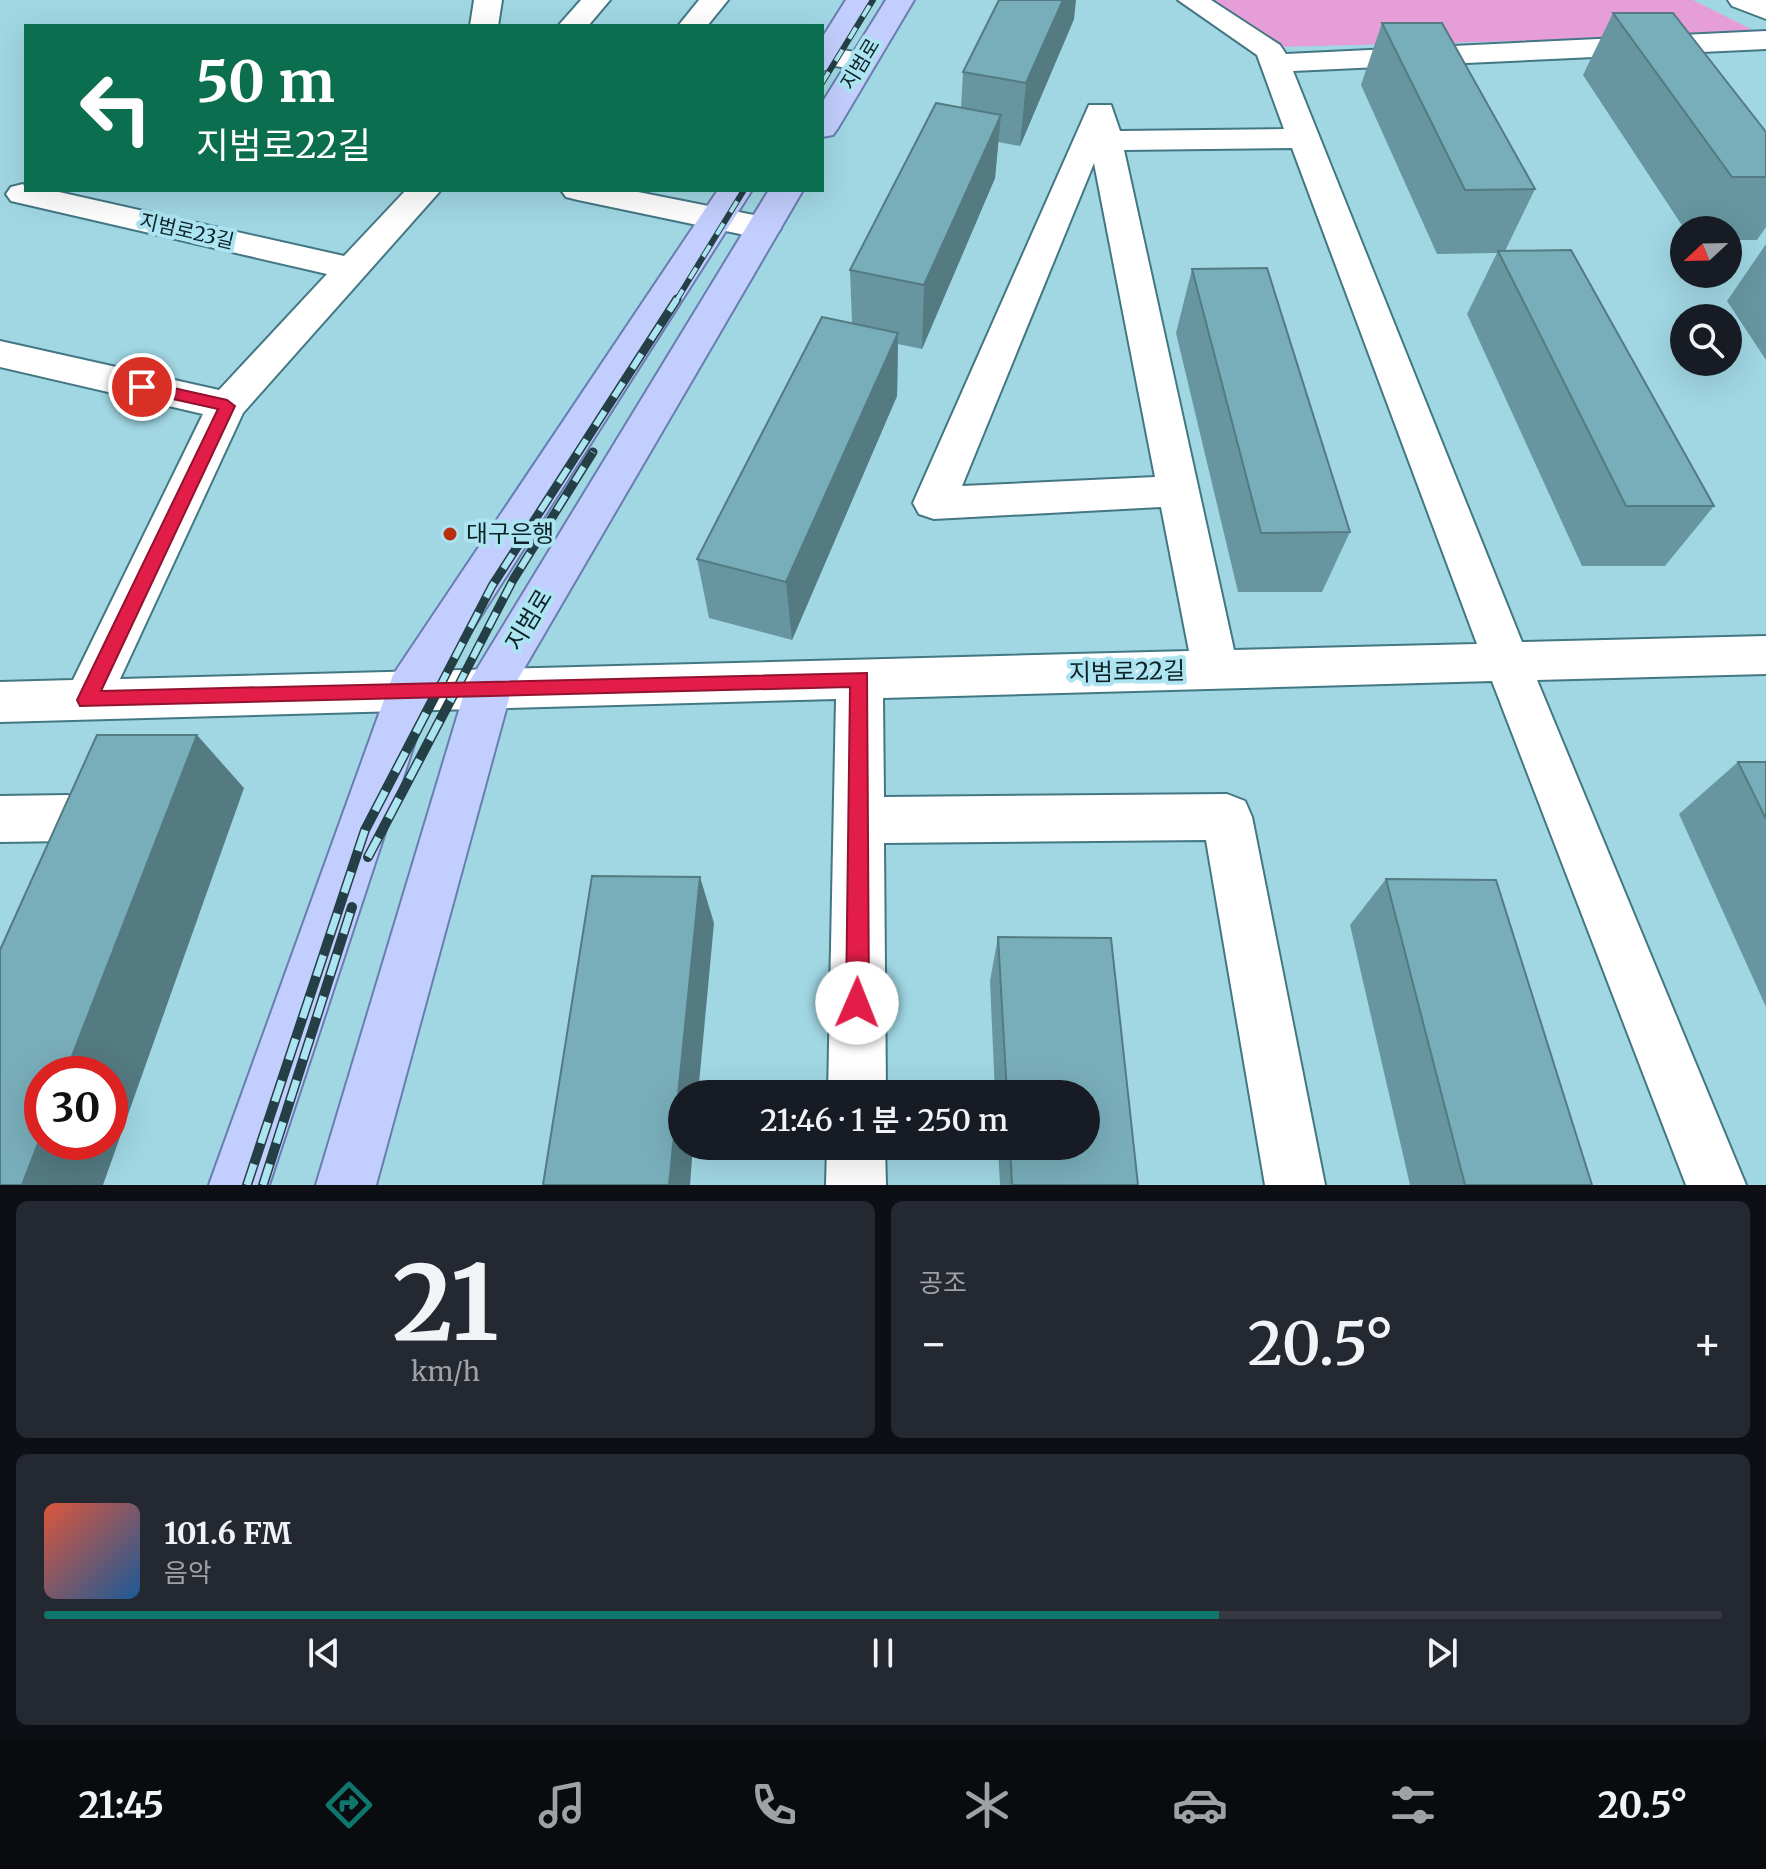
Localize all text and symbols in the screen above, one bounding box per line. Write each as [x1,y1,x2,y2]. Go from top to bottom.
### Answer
street label: 지범로 [835,34,885,94]
text: 50 m [196,47,335,117]
icon: left [64,56,168,160]
text: 지범로22길 [196,123,371,168]
street label: 지범로23길 [137,208,237,254]
north arrow [1670,216,1742,288]
map controls [1670,216,1742,376]
button: search [1670,304,1742,376]
pin [108,353,176,421]
icon: arrive [120,365,164,409]
place label: 대구은행 [466,518,554,549]
marker: 대구은행 [441,525,459,543]
street label: 지범로 [498,583,559,656]
street label: 지범로22길 [1069,655,1185,688]
position arrow [815,961,899,1045]
speed limit sign: 30 [24,1056,128,1160]
text: 21:46 · 1 분 · 250 m [760,1101,1008,1139]
text: 21 [392,1238,499,1368]
text: 공조 [919,1266,967,1299]
text: 20.5° [1247,1306,1394,1381]
text: − [919,1316,948,1371]
text: + [1693,1316,1722,1371]
text: km/h [411,1355,480,1388]
text: 101.6 FM [164,1514,292,1552]
text: 음악 [164,1556,212,1589]
icon: previous [302,1631,346,1675]
icon: pause [861,1631,905,1675]
icon: next [1420,1631,1464,1675]
icon: directions [321,1777,377,1833]
icon: music [534,1777,590,1833]
icon: phone [746,1777,802,1833]
icon: climate [959,1777,1015,1833]
icon: car [1172,1777,1228,1833]
icon: filters [1385,1777,1441,1833]
text: 21:45 [78,1783,164,1828]
text: 20.5° [1598,1783,1688,1828]

